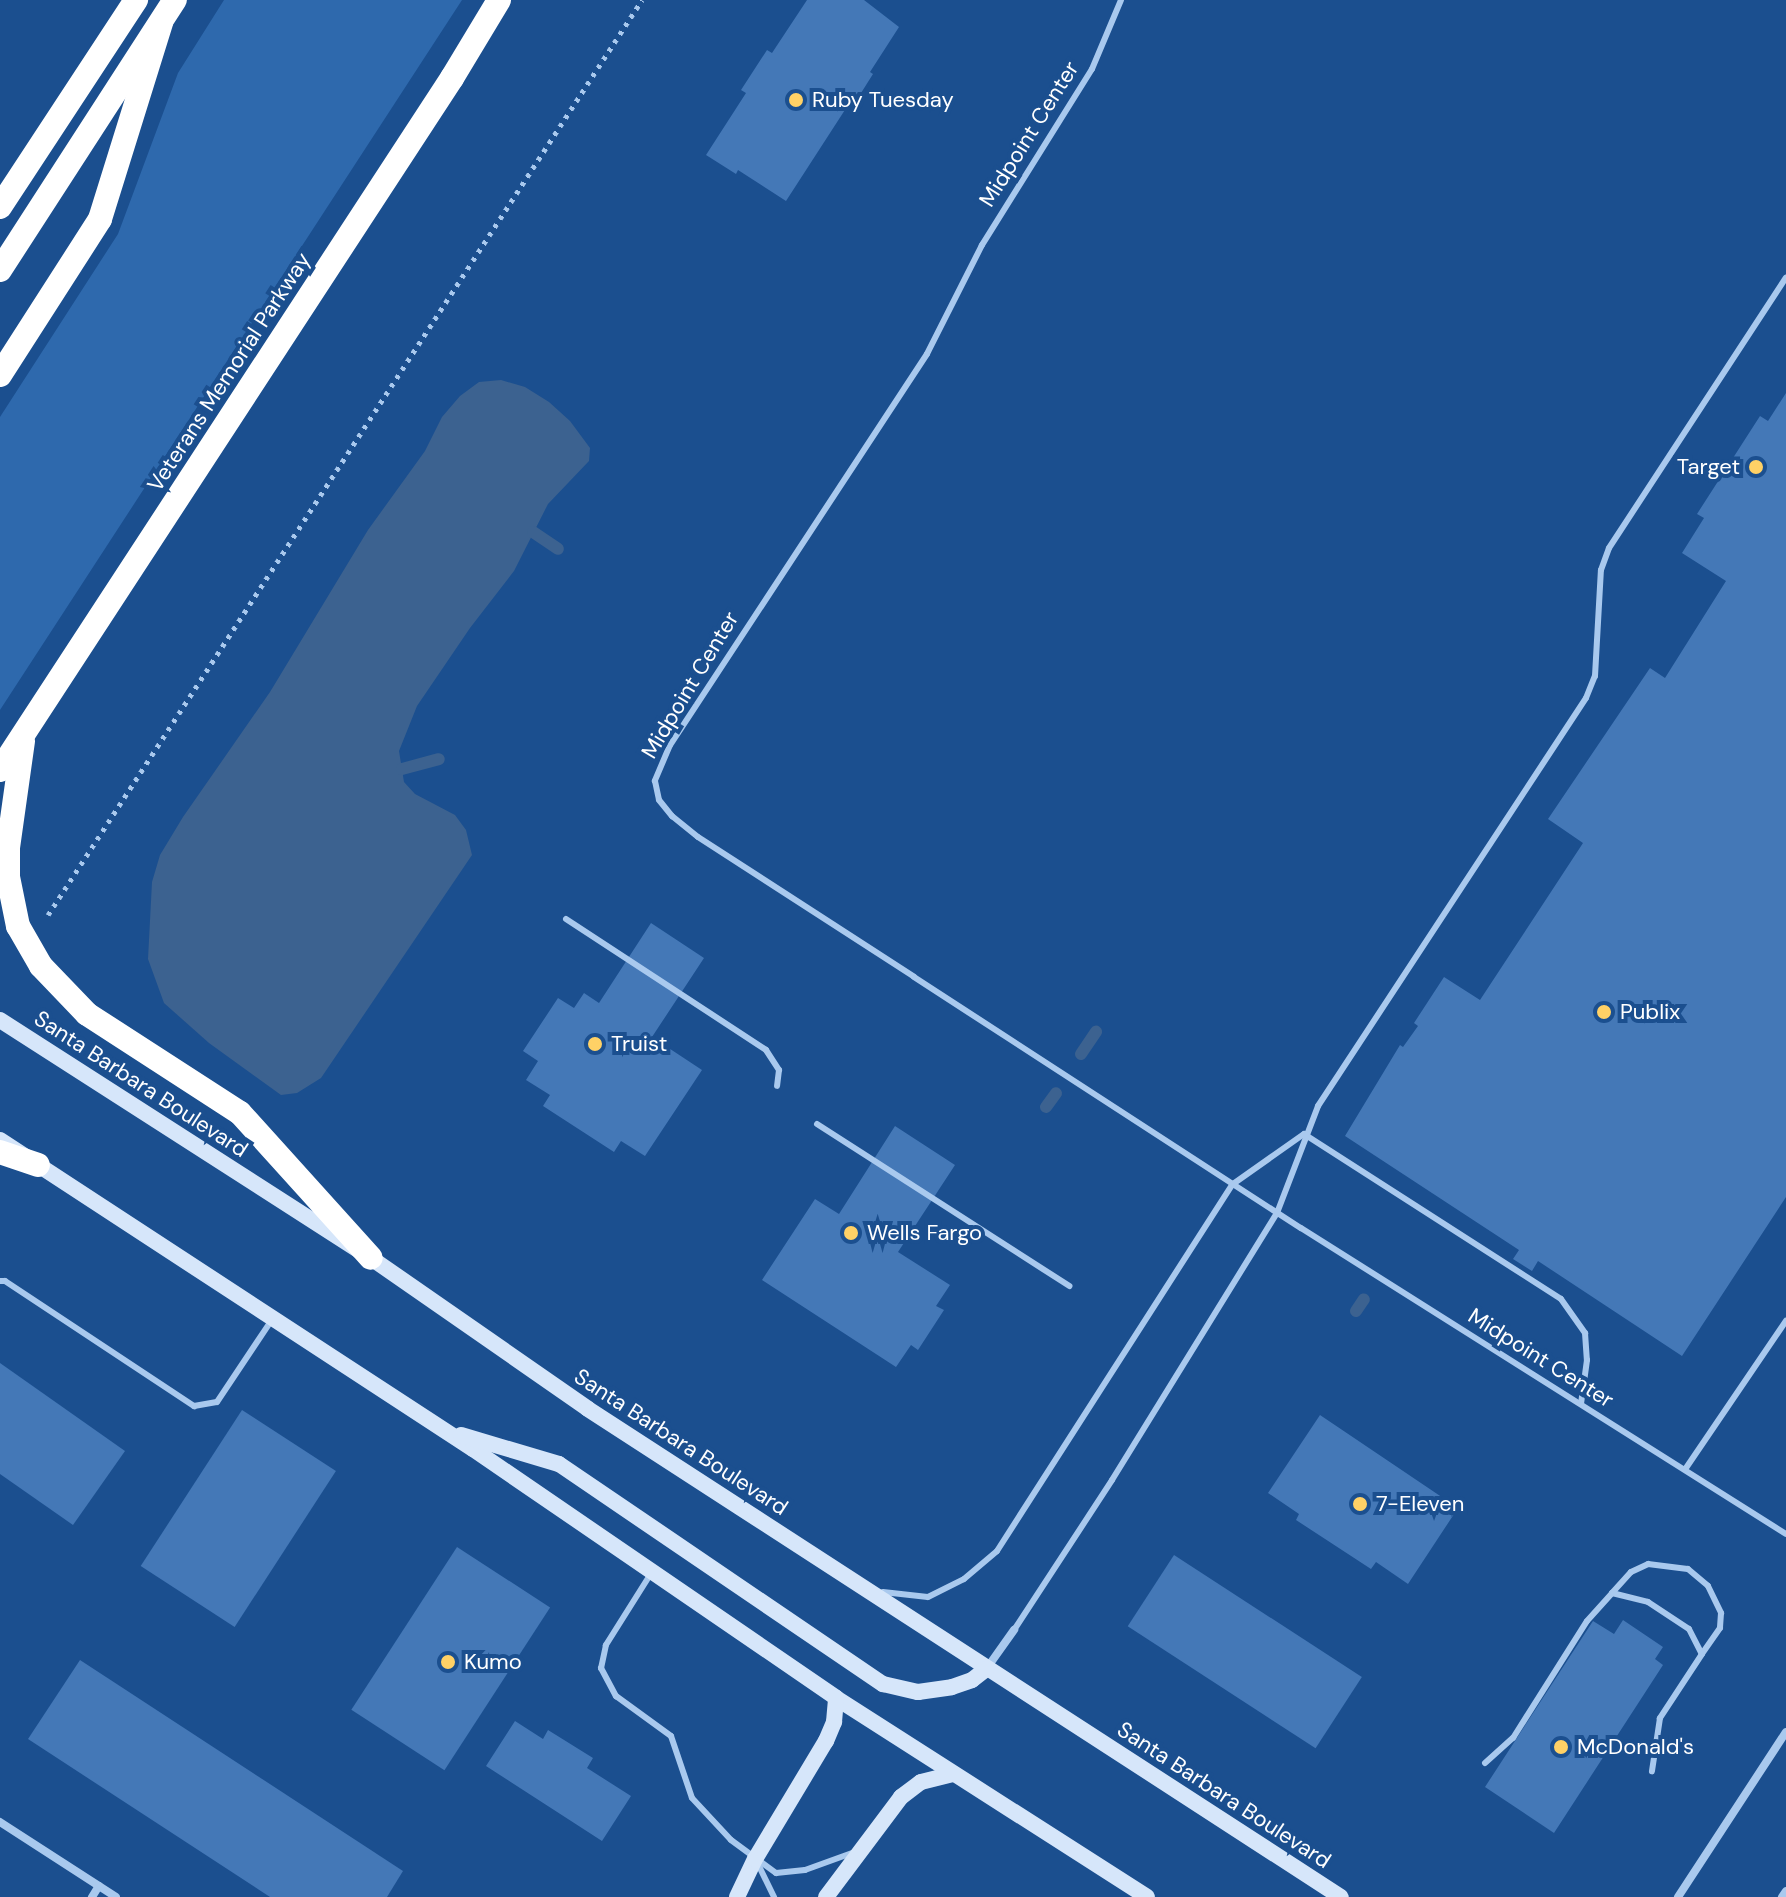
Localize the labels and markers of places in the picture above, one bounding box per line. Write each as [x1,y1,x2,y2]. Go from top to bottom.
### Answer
place label: Ruby Tuesday [812,87,954,113]
marker: Ruby Tuesday [787,91,805,109]
place label: Target [1677,454,1740,480]
marker: Target [1747,458,1765,476]
place label: Publix [1620,999,1680,1025]
marker: Publix [1595,1003,1613,1021]
place label: Truist [611,1031,667,1057]
marker: Truist [586,1035,604,1053]
place label: Wells Fargo [867,1220,982,1246]
marker: Wells Fargo [842,1224,860,1242]
place label: 7-Eleven [1376,1491,1464,1517]
marker: 7-Eleven [1351,1495,1369,1513]
place label: Kumo [464,1649,522,1675]
marker: Kumo [439,1653,457,1671]
place label: McDonald's [1577,1734,1694,1760]
marker: McDonald's [1552,1738,1570,1756]

